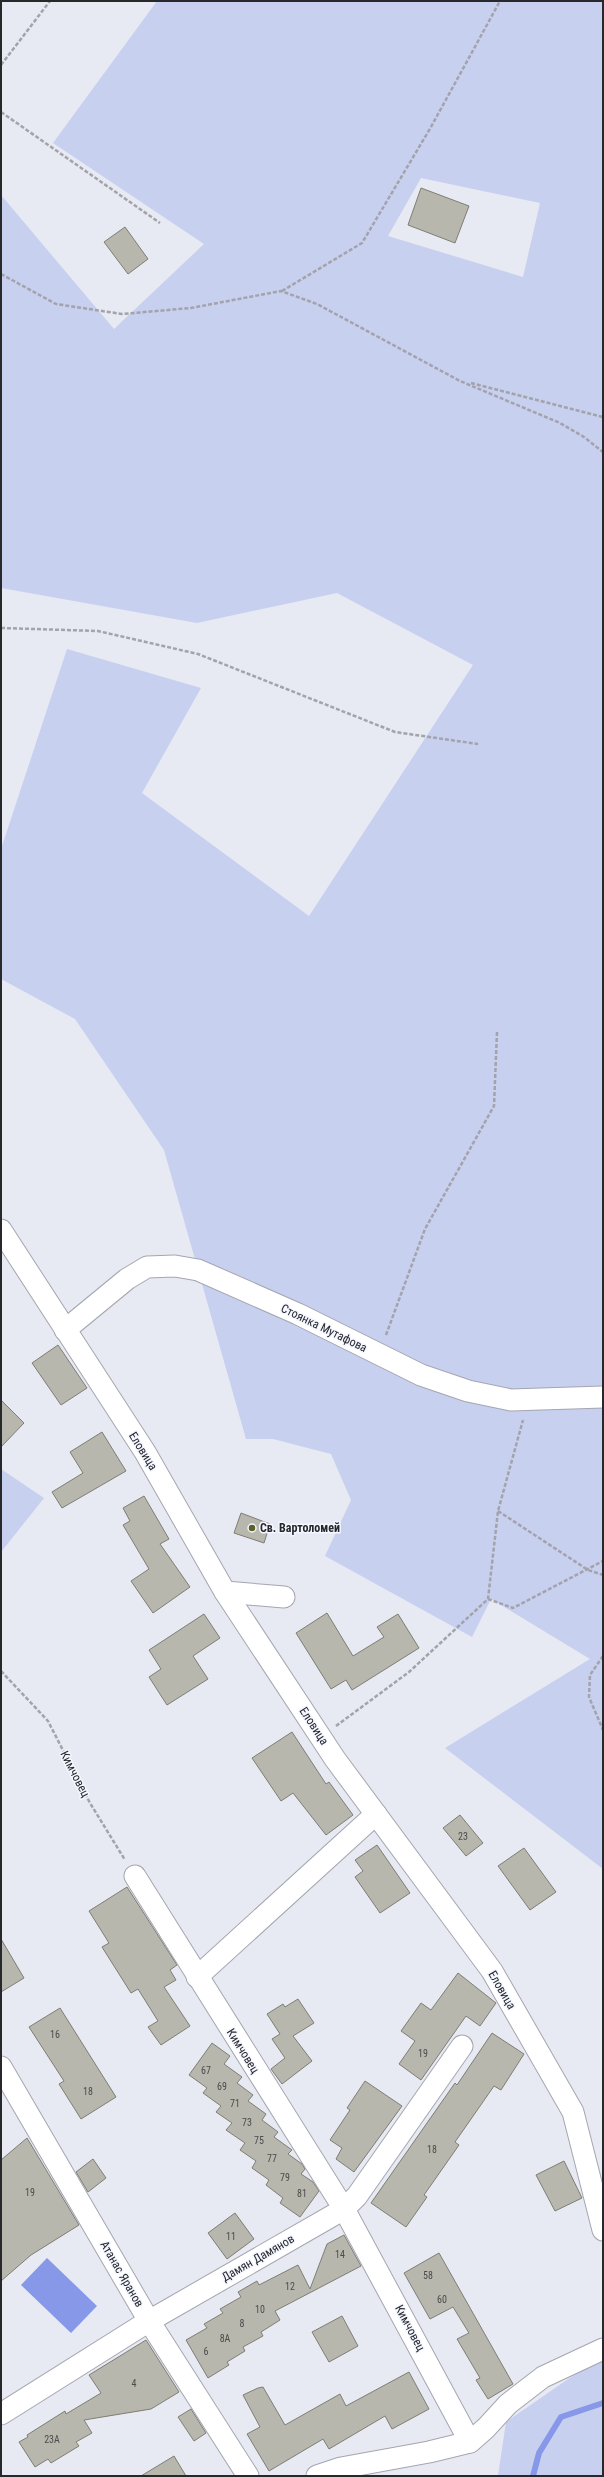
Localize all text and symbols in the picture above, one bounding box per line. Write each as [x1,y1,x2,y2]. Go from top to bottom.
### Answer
street label: Стоянка Мутафова [279,1301,370,1355]
street label: Еловица [126,1429,160,1473]
place label: Св. Вартоломей [260,1521,340,1535]
marker: Св. Вартоломей [247,1523,257,1533]
street label: Еловица [297,1704,332,1748]
street label: Кимчовец [57,1748,93,1800]
house number: 23 [458,1831,468,1842]
street label: Еловица [485,1968,519,2012]
street label: Кимчовец [224,2026,262,2076]
house number: 16 [50,2029,60,2040]
house number: 19 [418,2048,428,2059]
house number: 67 [201,2065,211,2076]
house number: 69 [217,2081,227,2092]
house number: 18 [83,2086,93,2097]
house number: 71 [230,2098,240,2109]
house number: 73 [242,2117,252,2128]
house number: 75 [254,2135,264,2146]
house number: 18 [427,2144,437,2155]
house number: 77 [267,2153,277,2164]
house number: 79 [280,2172,290,2183]
house number: 19 [25,2187,35,2198]
house number: 81 [297,2188,307,2199]
house number: 11 [226,2231,236,2242]
street label: Дамян Дамянов [219,2232,297,2284]
street label: Атанас Яранов [97,2238,147,2310]
house number: 14 [335,2249,345,2260]
house number: 58 [423,2270,433,2281]
house number: 12 [285,2281,295,2292]
house number: 60 [437,2294,447,2305]
street label: Кимчовец [392,2303,428,2353]
house number: 10 [255,2304,265,2315]
house number: 8 [240,2318,245,2329]
house number: 8А [220,2333,231,2344]
house number: 6 [204,2346,209,2357]
house number: 4 [132,2378,137,2389]
house number: 23А [44,2434,60,2445]

